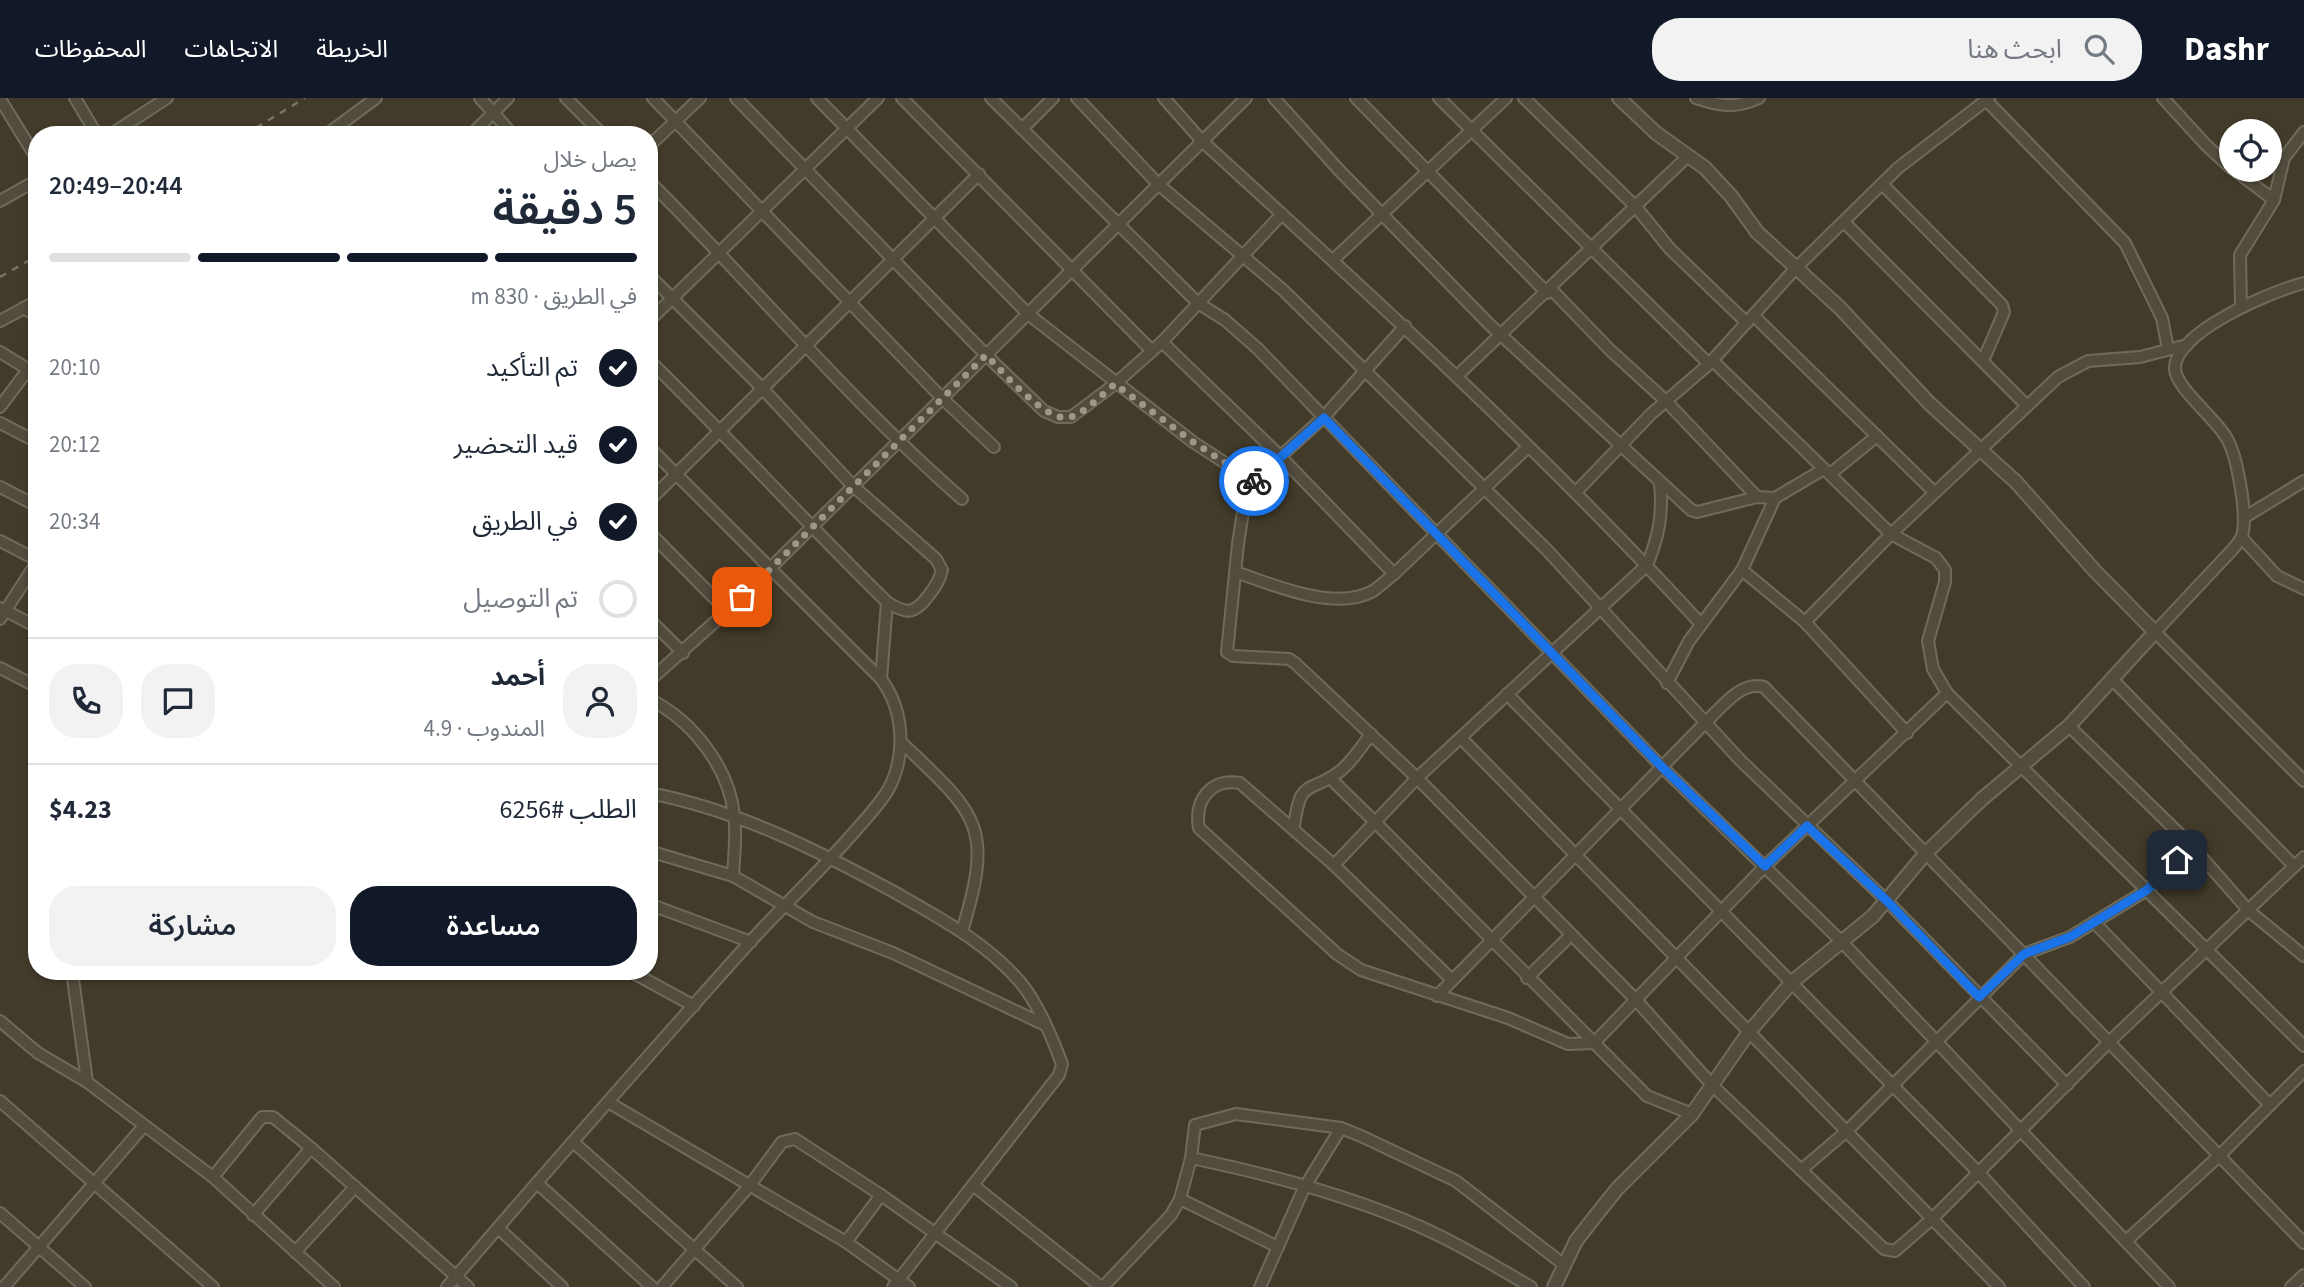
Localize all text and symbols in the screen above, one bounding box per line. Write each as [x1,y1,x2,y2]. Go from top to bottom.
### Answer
search box [1652,18,2142,81]
text: Dashr [2184,26,2269,73]
icon: search [2080,30,2118,68]
text: ابحث هنا [1967,31,2062,68]
text: المحفوظات [35,32,146,67]
text: الاتجاهات [184,32,278,67]
text: الخريطة [316,32,388,67]
map controls [2219,119,2282,182]
button: locate [2219,119,2282,182]
text: يصل خلال [544,143,637,176]
text: 20:44–20:49 [49,167,183,204]
text: 5 دقيقة [493,177,637,242]
text: في الطريق · 830 m [471,280,637,313]
text: تم التأكيد [486,349,578,386]
icon: check [599,349,637,387]
text: 20:10 [49,351,100,384]
text: قيد التحضير [454,426,578,463]
icon: check [599,426,637,464]
text: 20:12 [49,428,100,461]
courier [1219,446,1289,516]
icon: bike [1235,462,1273,500]
text: في الطريق [472,503,578,540]
icon: check [599,503,637,541]
text: 20:34 [49,505,100,538]
pin [712,567,772,627]
icon: bag [723,578,761,616]
text: تم التوصيل [463,580,578,617]
text: أحمد [491,658,545,695]
button: phone [49,664,123,738]
button: chat [141,664,215,738]
button: person [563,664,637,738]
text: المندوب · 4.9 [423,712,545,745]
text: $4.23 [49,791,112,828]
text: الطلب #6256 [500,791,637,828]
pin [2147,830,2207,890]
icon: home [2158,841,2196,879]
button: مشاركة [49,886,336,966]
button: مساعدة [350,886,637,966]

